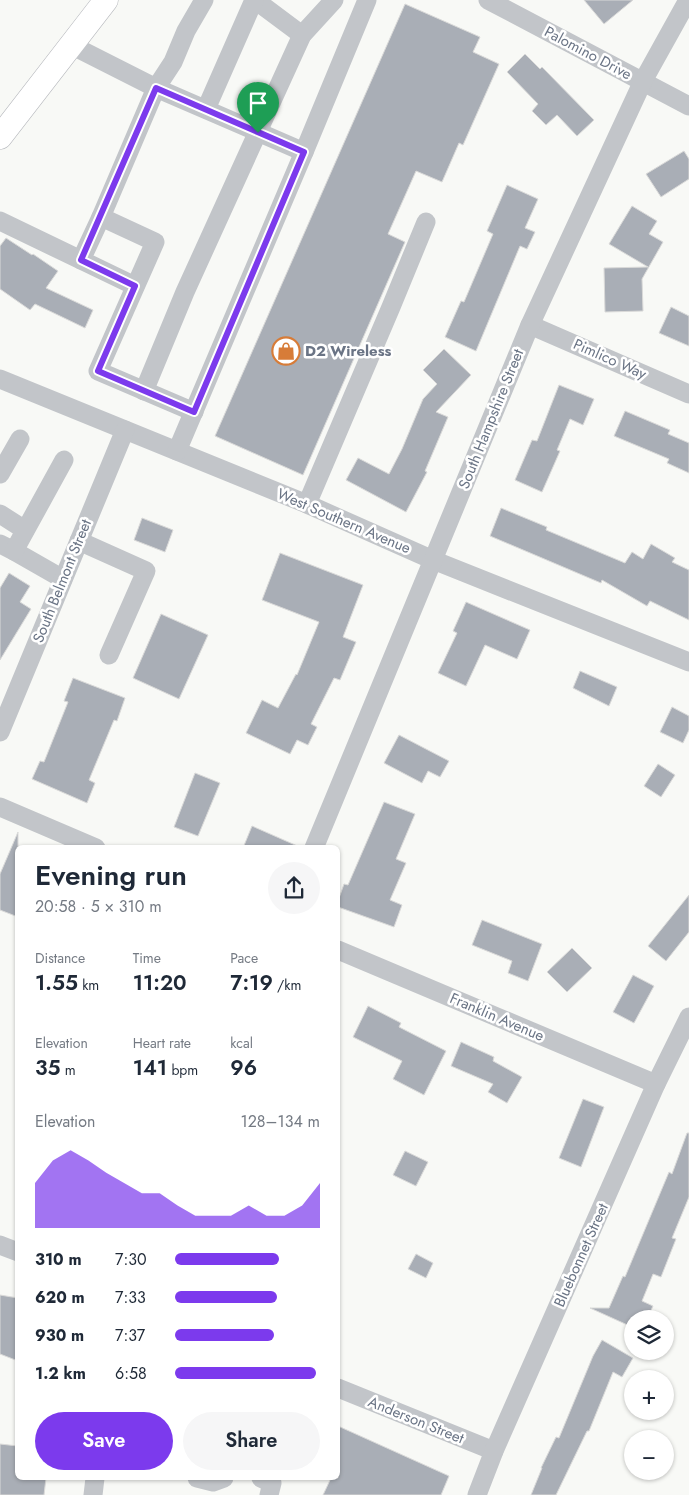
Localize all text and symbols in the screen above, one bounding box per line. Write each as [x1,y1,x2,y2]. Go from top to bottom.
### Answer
street label: Palomino Drive [540,21,636,85]
pin [237,82,279,133]
icon: arrive [244,89,272,117]
street label: Pimlico Way [570,333,651,385]
shop icon: D2 Wireless [271,336,301,366]
place label: D2 Wireless [305,340,391,362]
street label: South Hampshire Street [453,345,529,492]
street label: West Southern Avenue [274,483,414,559]
street label: South Belmont Street [27,516,97,646]
text: Evening run [35,855,187,896]
button: share [268,862,320,914]
text: 20:58 · 5 × 310 m [35,895,162,918]
text: Distance [35,948,85,968]
text: Time [133,948,161,968]
text: Pace [230,948,258,968]
text: 1.55 [35,968,78,998]
text: 11:20 [133,968,187,998]
text: 7:19 [230,968,273,998]
text: km [78,975,99,995]
text: /km [273,975,301,995]
street label: Franklin Avenue [446,987,548,1047]
text: Elevation [35,1033,88,1053]
text: Heart rate [133,1033,191,1053]
text: kcal [230,1033,253,1053]
text: 35 [35,1053,61,1083]
text: 141 [133,1053,167,1083]
text: 96 [230,1053,257,1083]
text: m [61,1060,76,1080]
text: bpm [167,1060,198,1080]
text: Elevation [35,1110,95,1133]
text: 128–134 m [241,1110,320,1133]
street label: Bluebonnet Street [548,1199,614,1310]
text: 310 m [35,1248,82,1271]
text: 7:30 [115,1248,147,1271]
text: 620 m [35,1286,85,1309]
text: 7:33 [115,1286,146,1309]
map controls [624,1310,674,1480]
button: layers [624,1310,674,1360]
text: 930 m [35,1324,84,1347]
text: 7:37 [115,1324,145,1347]
text: 1.2 km [35,1362,86,1385]
text: 6:58 [115,1362,147,1385]
button: + [624,1370,674,1420]
street label: Anderson Street [365,1391,468,1449]
button: Save [35,1412,173,1470]
button: Share [183,1412,320,1470]
button: − [624,1430,674,1480]

